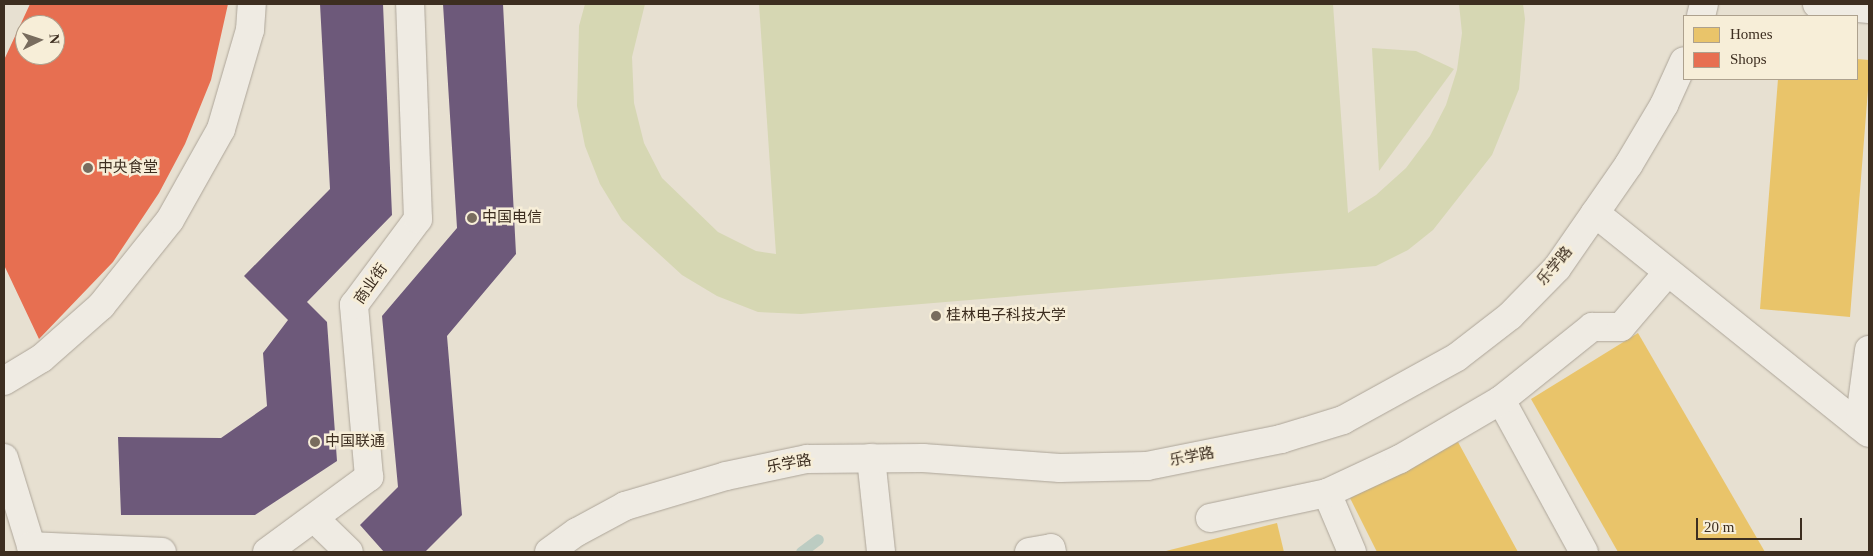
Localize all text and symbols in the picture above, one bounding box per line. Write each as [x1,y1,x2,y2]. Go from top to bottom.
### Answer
north arrow [15,15,65,65]
legend [1683,15,1858,80]
text: Homes [1730,26,1773,42]
text: N [47,33,62,45]
text: Shops [1730,51,1767,67]
place label: 中央食堂 [98,159,158,177]
marker: 中央食堂 [82,162,94,174]
place label: 中国电信 [482,209,542,227]
marker: 中国电信 [466,212,478,224]
street label: 乐学路 [1534,243,1576,289]
street label: 商业街 [351,260,391,308]
place label: 桂林电子科技大学 [946,307,1066,325]
marker: 桂林电子科技大学 [930,310,942,322]
place label: 中国联通 [325,433,385,451]
marker: 中国联通 [309,436,321,448]
street label: 乐学路 [1168,444,1216,470]
street label: 乐学路 [765,451,813,477]
scale bar [1698,508,1804,540]
text: 20 m [1704,519,1734,535]

